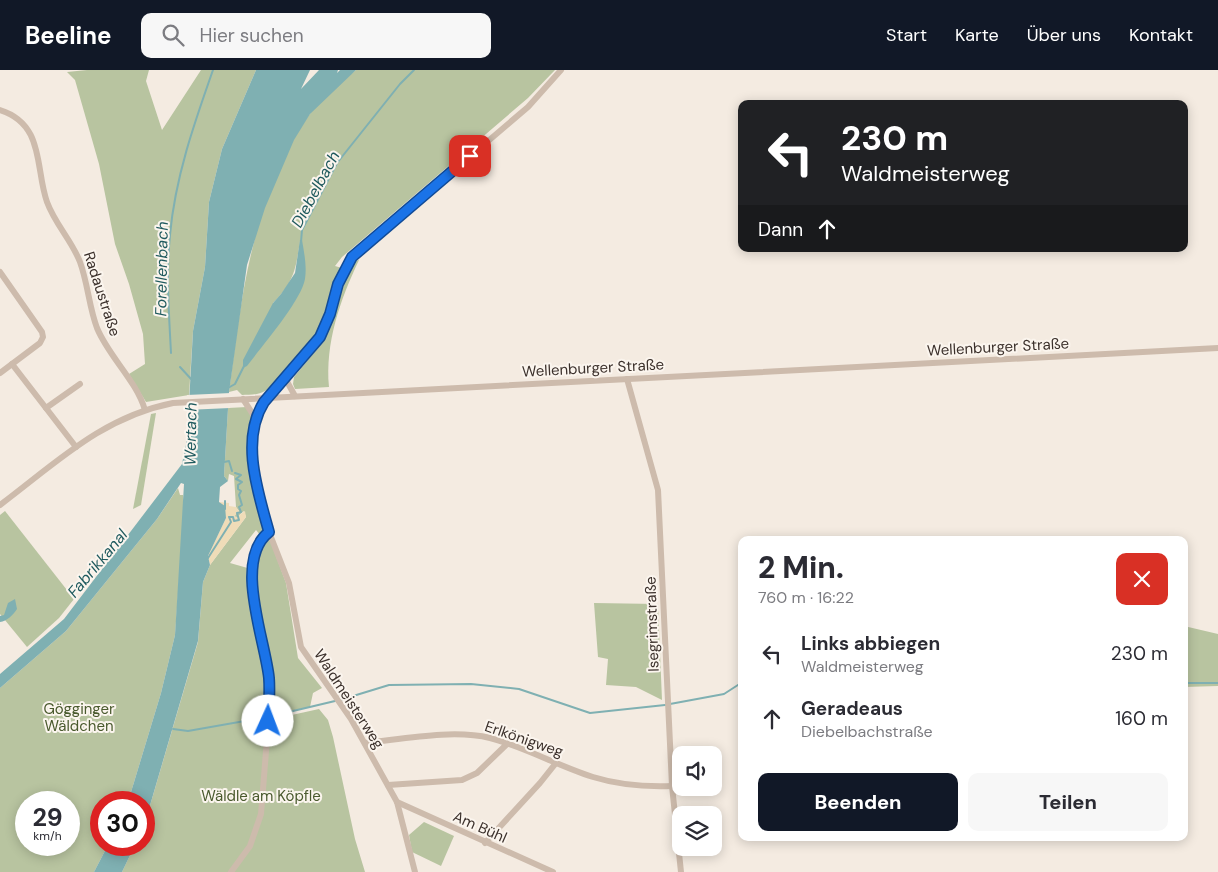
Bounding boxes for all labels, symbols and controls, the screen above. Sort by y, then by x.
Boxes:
search box [141,13,491,58]
text: Beeline [25,20,111,51]
icon: search [159,21,187,49]
text: Hier suchen [199,23,304,48]
text: Start [886,23,927,47]
text: Karte [955,23,999,47]
text: Über uns [1027,23,1101,47]
text: Kontakt [1129,23,1193,47]
text: 230 m [841,115,948,161]
icon: left [758,120,823,185]
pin [449,135,491,177]
icon: arrive [456,142,484,170]
water label: Diebelbach [286,147,344,231]
text: Waldmeisterweg [841,159,1010,188]
icon: ahead [813,215,841,243]
text: Dann [758,217,803,242]
water label: Forellenbach [150,221,173,317]
street label: Radaustraße [79,249,125,339]
street label: Wellenburger Straße [927,333,1069,361]
street label: Wellenburger Straße [522,354,664,382]
water label: Wertach [179,402,202,466]
water label: Fabrikkanal [63,524,132,602]
text: 2 Min. [758,548,844,587]
button: close [1116,553,1168,605]
street label: Isegrimstraße [640,576,664,672]
text: 760 m · 16:22 [758,587,854,608]
text: Links abbiegen [801,631,940,656]
icon: left [758,640,786,668]
text: 230 m [1111,641,1168,666]
street label: Waldmeisterweg [309,645,389,753]
text: Waldmeisterweg [801,656,924,677]
position arrow [241,694,293,746]
text: Geradeaus [801,696,903,721]
park label: Gögginger Wäldchen [43,699,115,736]
icon: ahead [758,705,786,733]
text: 160 m [1115,706,1168,731]
street label: Erlkönigweg [482,716,566,762]
text: Diebelbachstraße [801,721,933,742]
map controls [672,746,722,856]
button: sound [672,746,722,796]
button: Beenden [758,773,958,831]
button: Teilen [968,773,1168,831]
park label: Wäldle am Köpfle [201,786,321,806]
speed limit sign: 30 [90,791,155,856]
text: 29 [32,801,63,834]
street label: Am Bühl [450,806,510,848]
button: layers [672,806,722,856]
text: km/h [33,828,62,844]

